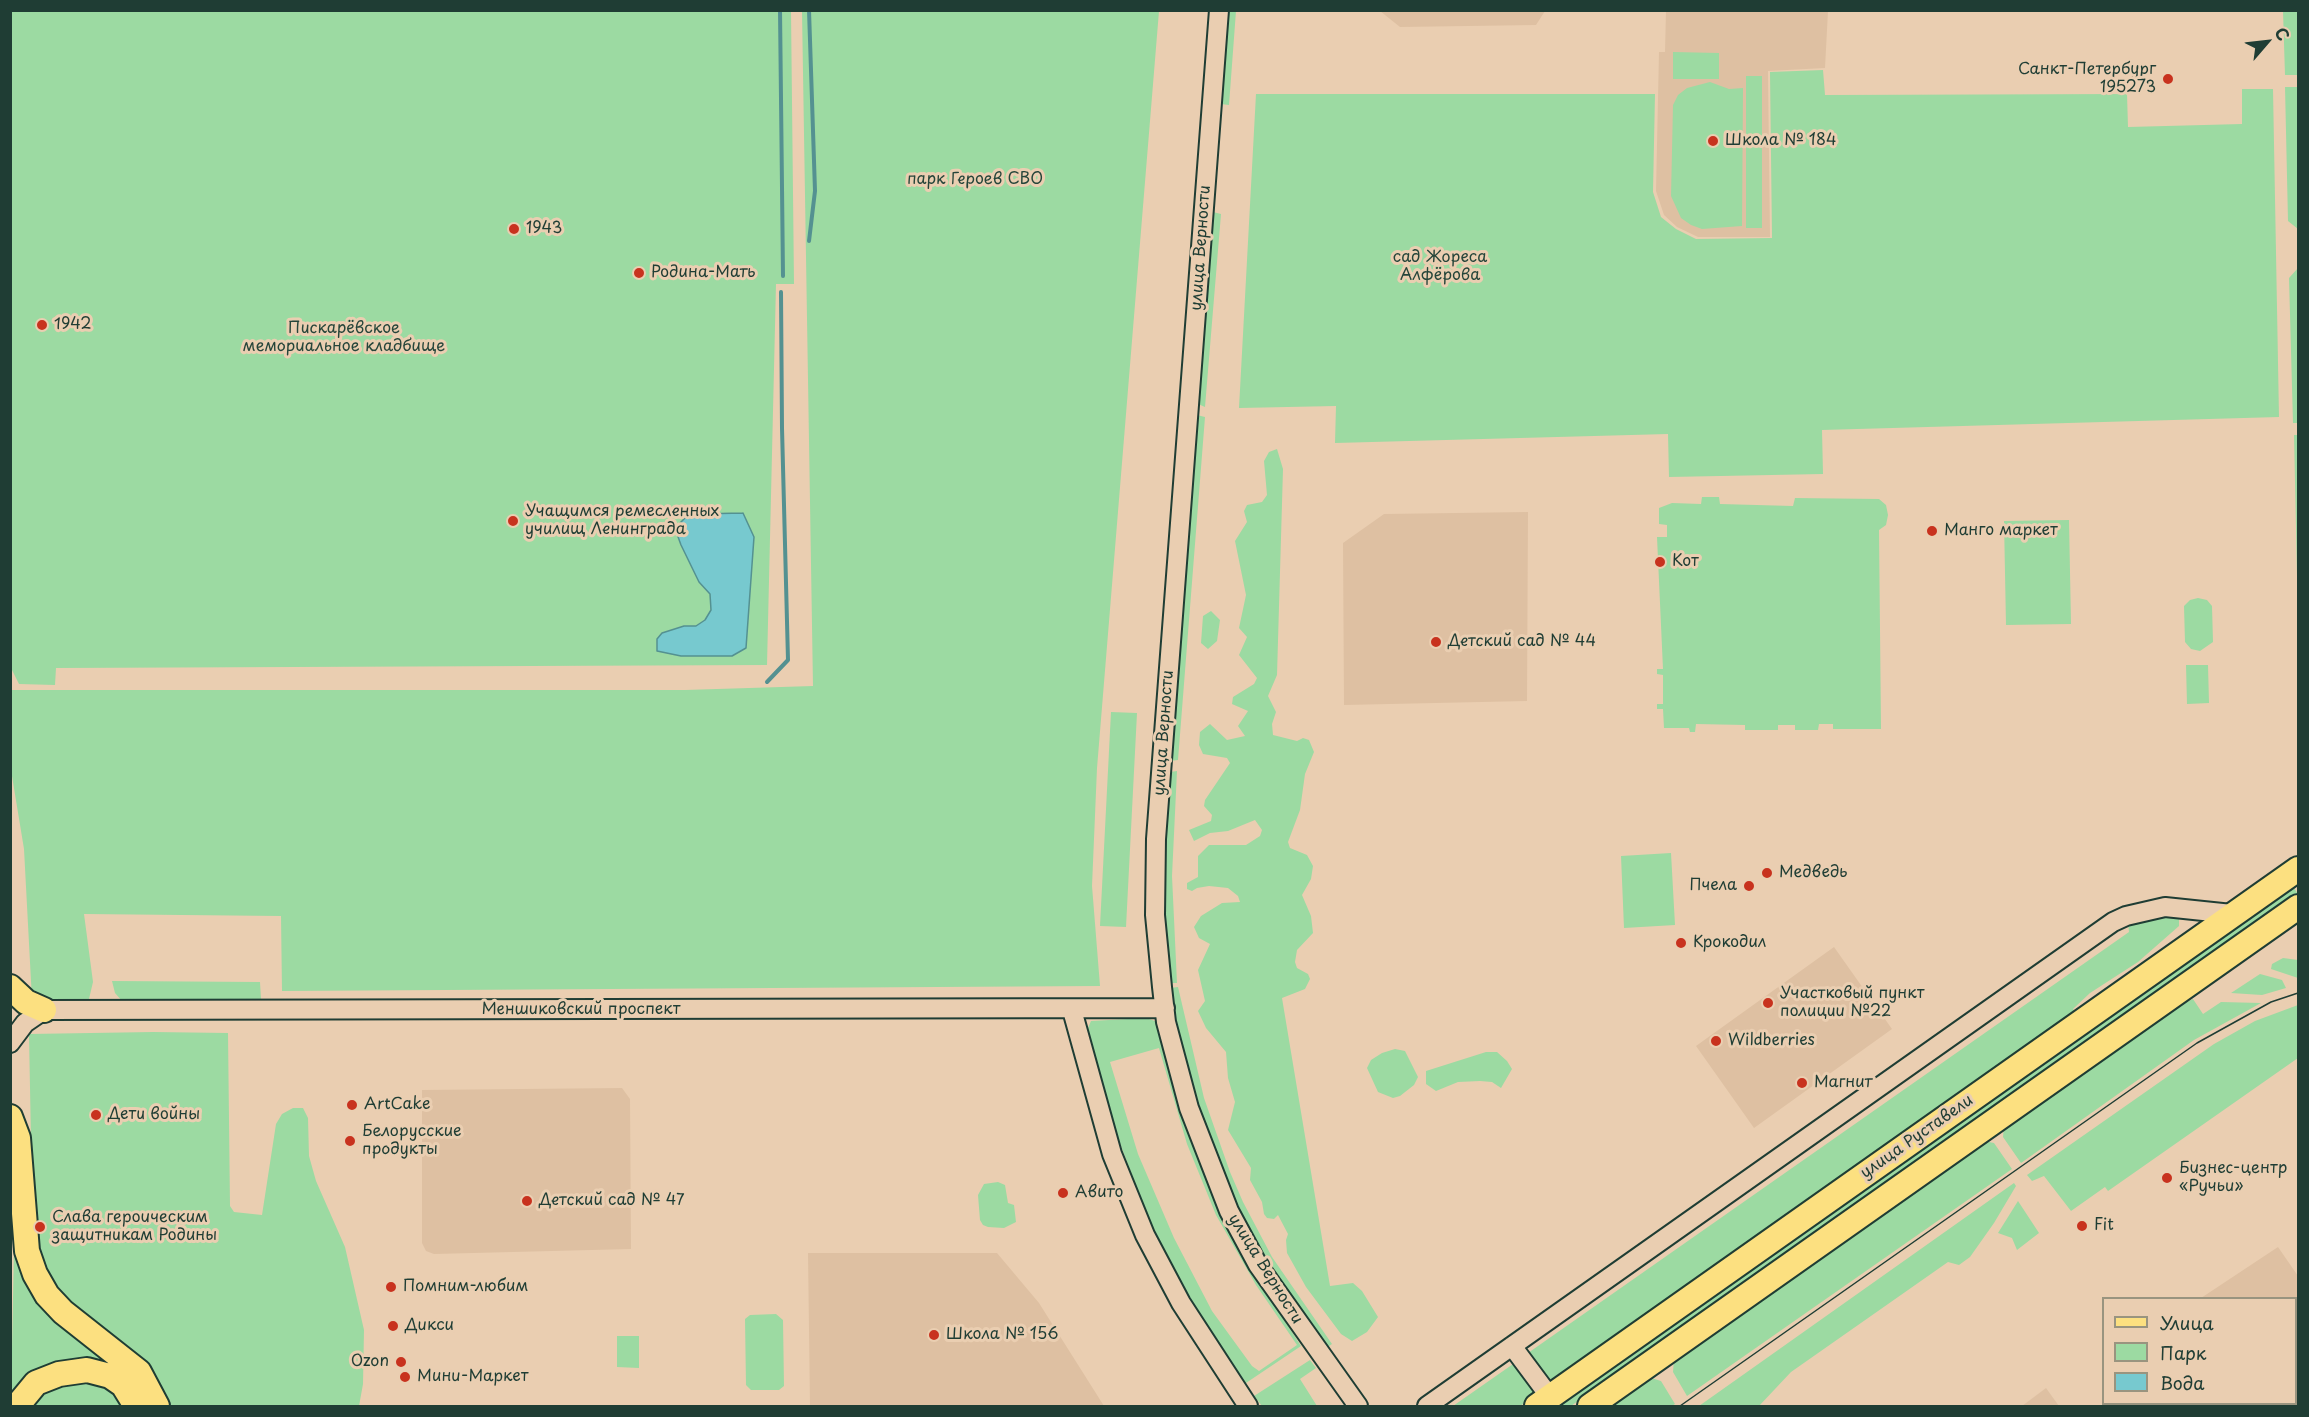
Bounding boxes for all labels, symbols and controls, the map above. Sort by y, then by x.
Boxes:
north arrow [2237,12,2297,72]
text: С [2269,23,2296,44]
place label: Санкт-Петербург 195273 [2018,60,2156,98]
marker: Санкт-Петербург 195273 [2161,72,2175,86]
place label: Школа № 184 [1725,131,1837,151]
marker: Школа № 184 [1706,134,1720,148]
park label: парк Героев СВО [907,170,1043,190]
street label: улица Верности [1187,185,1215,311]
place label: 1943 [526,219,562,239]
marker: 1943 [507,222,521,236]
park label: сад Жореса Алфёрова [1393,248,1487,286]
place label: Родина-Мать [651,263,756,283]
marker: Родина-Мать [632,266,646,280]
place label: 1942 [54,315,91,335]
marker: 1942 [35,318,49,332]
park label: Пискарёвское мемориальное кладбище [243,319,445,357]
place label: Учащимся ремесленных училищ Ленинграда [525,502,719,540]
marker: Учащимся ремесленных училищ Ленинграда [506,514,520,528]
place label: Манго маркет [1944,521,2058,541]
marker: Манго маркет [1925,524,1939,538]
place label: Кот [1672,552,1699,572]
marker: Кот [1653,555,1667,569]
place label: Детский сад № 44 [1448,632,1596,652]
marker: Детский сад № 44 [1429,635,1443,649]
street label: улица Верности [1150,670,1178,796]
place label: Медведь [1779,863,1847,883]
marker: Медведь [1760,866,1774,880]
place label: Пчела [1689,876,1737,896]
marker: Пчела [1742,879,1756,893]
place label: Крокодил [1693,933,1766,953]
marker: Крокодил [1674,936,1688,950]
place label: Участковый пункт полиции №22 [1780,984,1925,1022]
marker: Участковый пункт полиции №22 [1761,996,1775,1010]
street label: Меншиковский проспект [481,1000,681,1020]
place label: Wildberries [1728,1031,1815,1051]
marker: Wildberries [1709,1034,1723,1048]
place label: Магнит [1814,1073,1873,1093]
marker: Магнит [1795,1076,1809,1090]
street label: улица Руставели [1857,1091,1977,1183]
place label: ArtCake [364,1095,430,1115]
marker: ArtCake [345,1098,359,1112]
place label: Дети войны [108,1105,200,1125]
marker: Дети войны [89,1108,103,1122]
place label: Белорусские продукты [362,1122,462,1160]
marker: Белорусские продукты [343,1134,357,1148]
place label: Бизнес-центр «Ручьи» [2179,1159,2287,1197]
marker: Бизнес-центр «Ручьи» [2160,1171,2174,1185]
place label: Авито [1075,1183,1123,1203]
marker: Авито [1056,1186,1070,1200]
place label: Детский сад № 47 [539,1191,685,1211]
marker: Детский сад № 47 [520,1194,534,1208]
place label: Слава героическим защитникам Родины [52,1208,217,1246]
street label: улица Верности [1224,1211,1306,1327]
place label: Fit [2094,1216,2114,1236]
marker: Fit [2075,1219,2089,1233]
marker: Слава героическим защитникам Родины [33,1220,47,1234]
place label: Помним-любим [403,1277,529,1297]
marker: Помним-любим [384,1280,398,1294]
legend [2102,1297,2297,1405]
text: Улица [2160,1309,2214,1336]
place label: Дикси [405,1316,454,1336]
marker: Дикси [386,1319,400,1333]
place label: Школа № 156 [946,1325,1058,1345]
marker: Школа № 156 [927,1328,941,1342]
text: Парк [2160,1339,2206,1366]
place label: Ozon [351,1352,389,1372]
marker: Ozon [394,1355,408,1369]
place label: Мини-Маркет [417,1367,529,1387]
text: Вода [2160,1369,2205,1396]
marker: Мини-Маркет [398,1370,412,1384]

